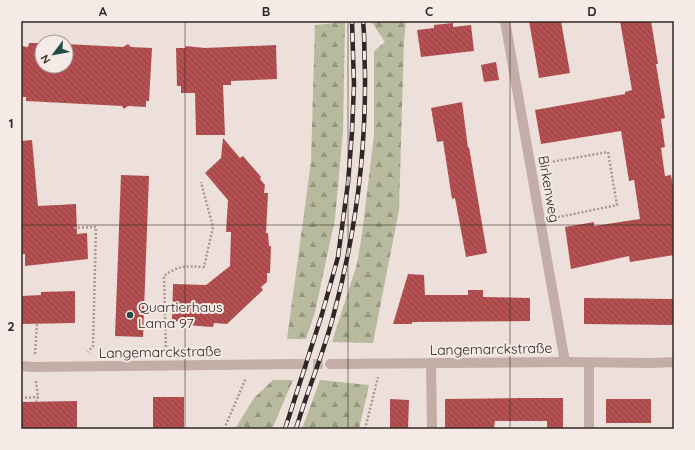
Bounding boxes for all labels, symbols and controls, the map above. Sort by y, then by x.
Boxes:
text: A [99,3,108,19]
text: B [262,3,270,19]
text: C [425,3,433,19]
text: D [587,3,597,19]
north arrow [34,34,74,74]
text: N [37,52,54,66]
text: 1 [8,115,14,131]
street label: Birkenweg [534,154,564,224]
place label: Quartierhaus Lama 97 [138,298,223,332]
marker: Quartierhaus Lama 97 [125,310,135,320]
text: 2 [7,318,15,334]
street label: Langemarckstraße [429,339,553,359]
street label: Langemarckstraße [98,342,222,362]

